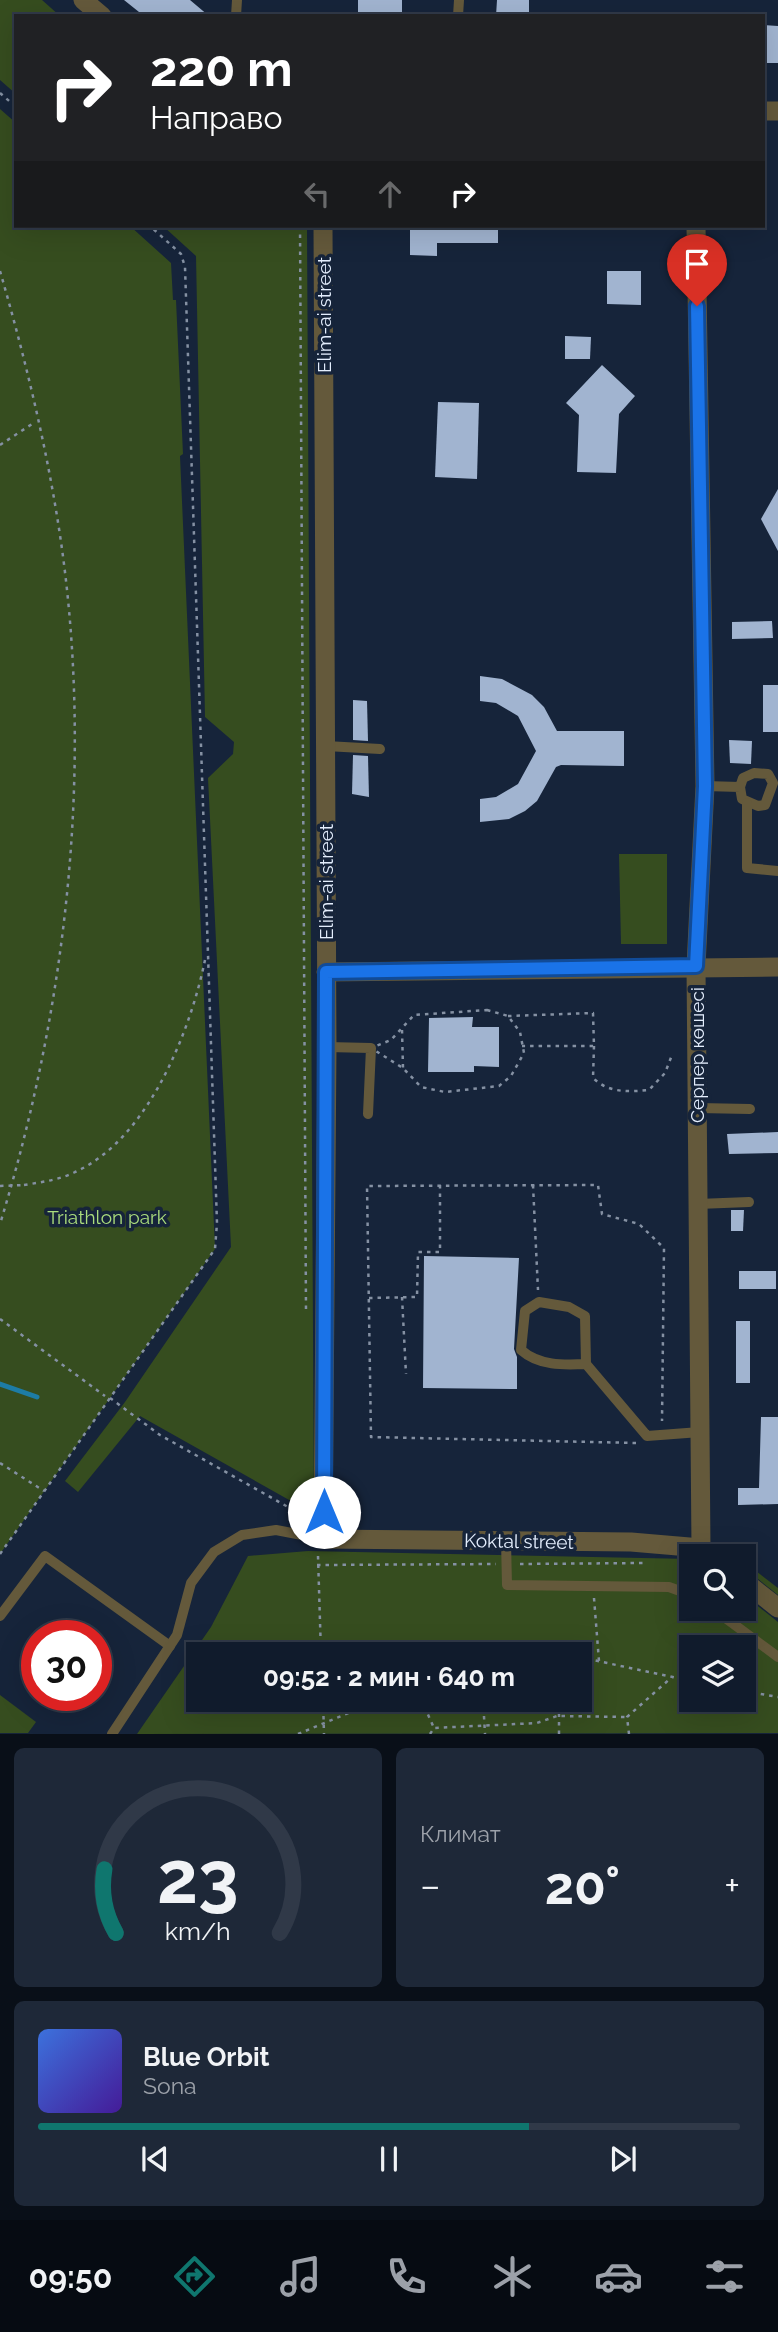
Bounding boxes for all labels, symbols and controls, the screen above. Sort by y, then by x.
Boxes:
text: 220 m [150,40,293,97]
icon: right [35,42,126,133]
text: Направо [150,99,282,136]
icon: left [298,175,336,213]
icon: ahead [371,175,409,213]
icon: right [444,175,482,213]
pin [667,234,727,306]
icon: arrive [678,245,716,283]
street label: Elim-ai street [313,256,335,373]
street label: Elim-ai street [315,823,337,940]
street label: Серпер көшесі [686,987,708,1123]
park label: Triathlon park [47,1206,167,1228]
position arrow [287,1475,361,1549]
street label: Koktal street [464,1529,575,1553]
map controls [679,1544,756,1712]
button: search [679,1544,756,1621]
speed limit sign: 30 [21,1620,112,1711]
button: layers [679,1635,756,1712]
text: 09:52 · 2 мин · 640 m [263,1662,515,1692]
text: Климат [420,1820,501,1847]
text: 23 [157,1836,239,1921]
text: 20° [545,1855,620,1916]
text: − [420,1863,440,1908]
text: + [724,1863,740,1908]
text: km/h [165,1916,231,1946]
text: Blue Orbit [143,2042,270,2072]
text: Sona [143,2072,197,2099]
icon: previous [136,2140,174,2178]
icon: pause [370,2140,408,2178]
icon: next [604,2140,642,2178]
icon: directions [170,2252,219,2301]
icon: music [276,2252,325,2301]
icon: phone [382,2252,431,2301]
icon: climate [488,2252,537,2301]
icon: car [594,2252,643,2301]
icon: filters [700,2252,749,2301]
text: 09:50 [29,2258,112,2295]

